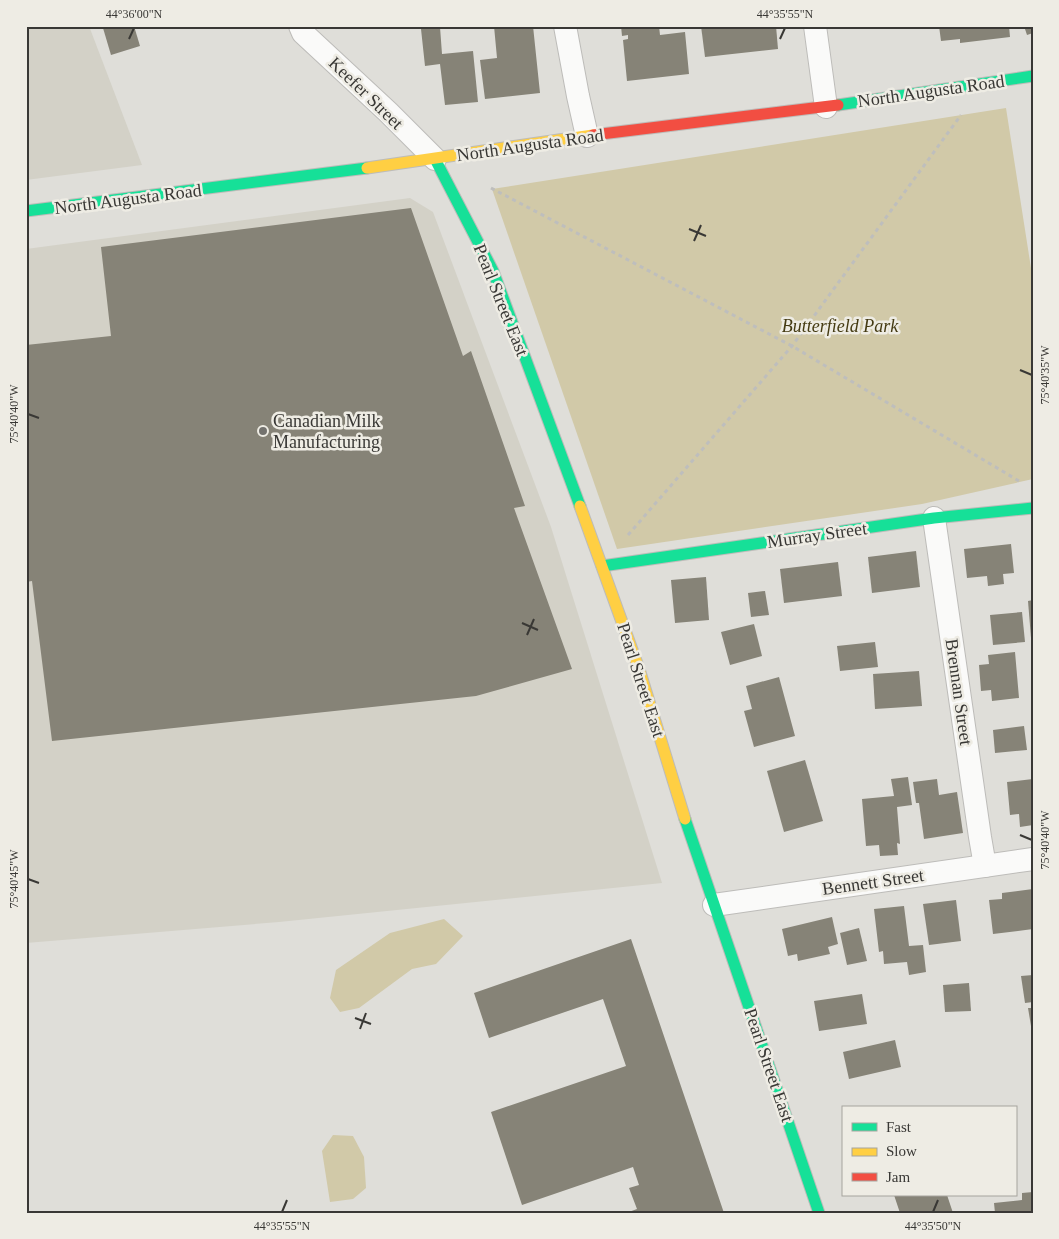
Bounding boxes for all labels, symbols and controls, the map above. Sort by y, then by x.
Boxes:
text: 44°36'00"N [106,7,163,21]
text: 44°35'55"N [757,7,814,21]
street label: Keefer Street [325,53,407,133]
street label: North Augusta Road [856,71,1006,111]
street label: North Augusta Road [455,125,605,165]
street label: North Augusta Road [53,180,203,218]
street label: Pearl Street East [469,241,533,359]
park label: Butterfield Park [782,316,899,336]
text: 75°40'35"W [1038,345,1052,405]
text: 75°40'40"W [7,384,21,444]
place label: Canadian Milk Manufacturing [273,411,380,452]
marker: Canadian Milk Manufacturing [257,425,269,437]
street label: Murray Street [766,518,868,552]
street label: Pearl Street East [613,620,669,740]
street label: Brennan Street [942,637,976,747]
text: 75°40'40"W [1038,810,1052,870]
text: 75°40'45"W [7,849,21,909]
street label: Bennett Street [821,865,925,899]
street label: Pearl Street East [740,1006,798,1124]
legend [842,1106,1016,1196]
text: Fast [886,1119,912,1135]
text: Slow [886,1143,917,1159]
text: Jam [886,1169,910,1185]
text: 44°35'55"N [254,1219,311,1233]
text: 44°35'50"N [905,1219,962,1233]

